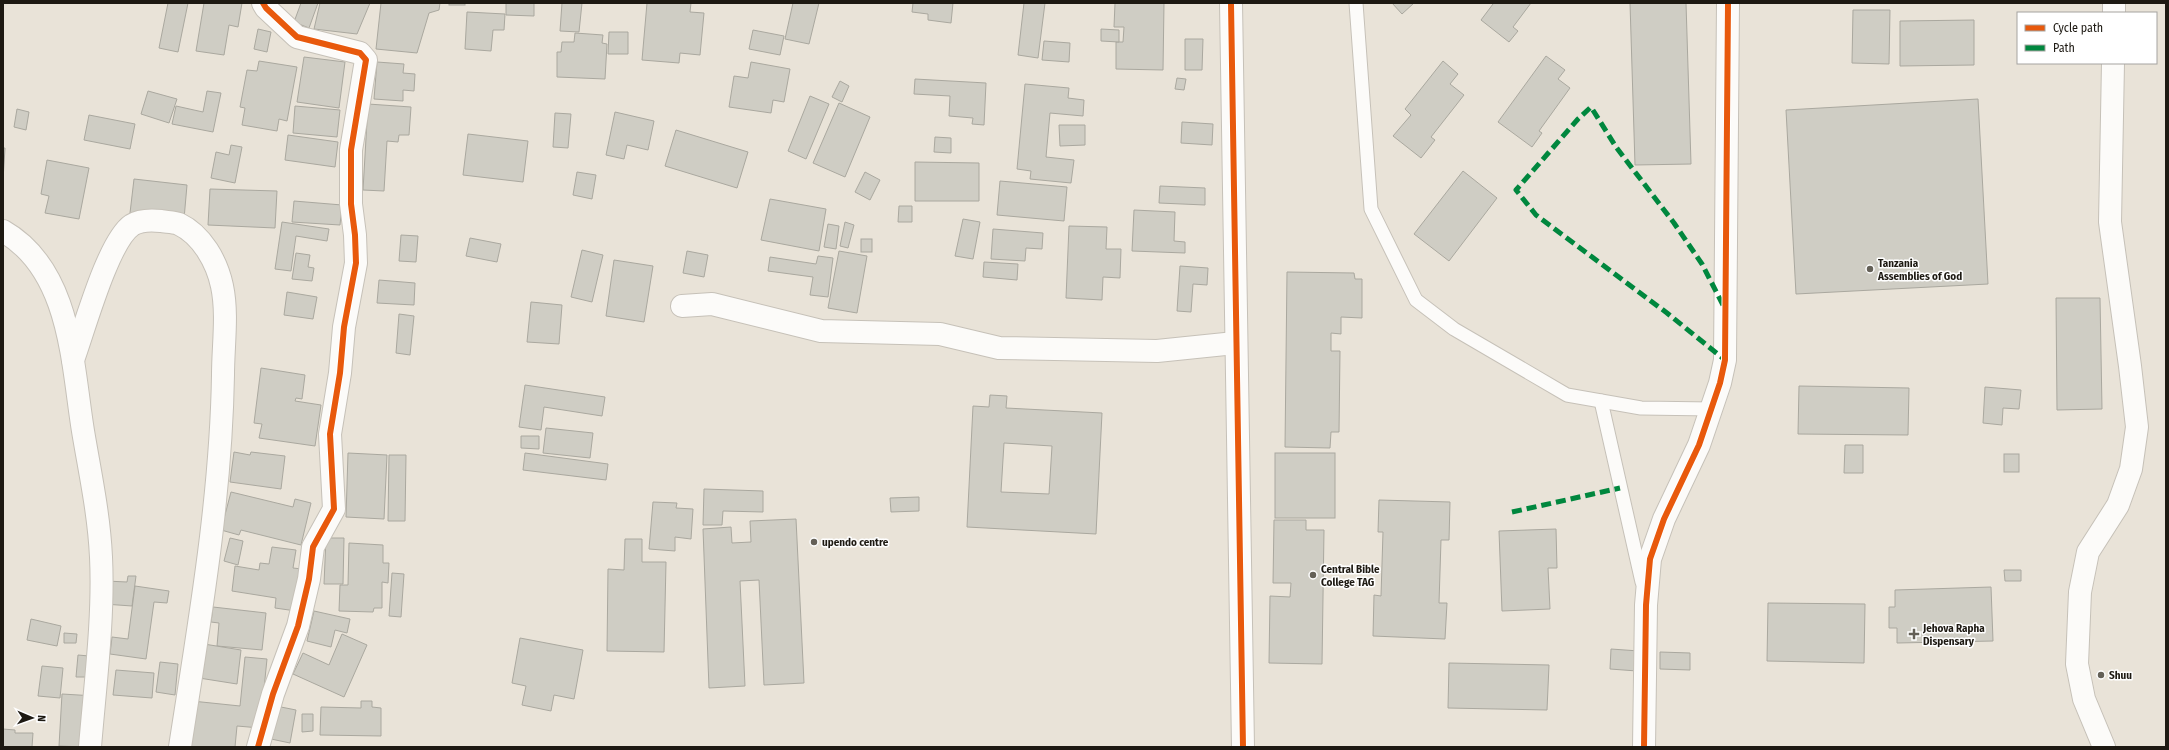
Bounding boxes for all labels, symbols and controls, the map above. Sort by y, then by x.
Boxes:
legend [2017,12,2157,64]
text: Cycle path [2053,21,2103,35]
text: Path [2053,41,2075,55]
place label: Tanzania Assemblies of God [1877,257,1962,283]
marker: Tanzania Assemblies of God [1865,264,1875,274]
place label: upendo centre [822,536,889,549]
marker: upendo centre [809,537,819,547]
place label: Central Bible College TAG [1321,563,1380,589]
marker: Central Bible College TAG [1308,570,1318,580]
place label: Jehova Rapha Dispensary [1922,622,1985,648]
marker: Jehova Rapha Dispensary [1908,628,1920,640]
place label: Shuu [2109,669,2132,682]
marker: Shuu [2096,670,2106,680]
north arrow [12,698,52,738]
text: N [35,715,48,722]

